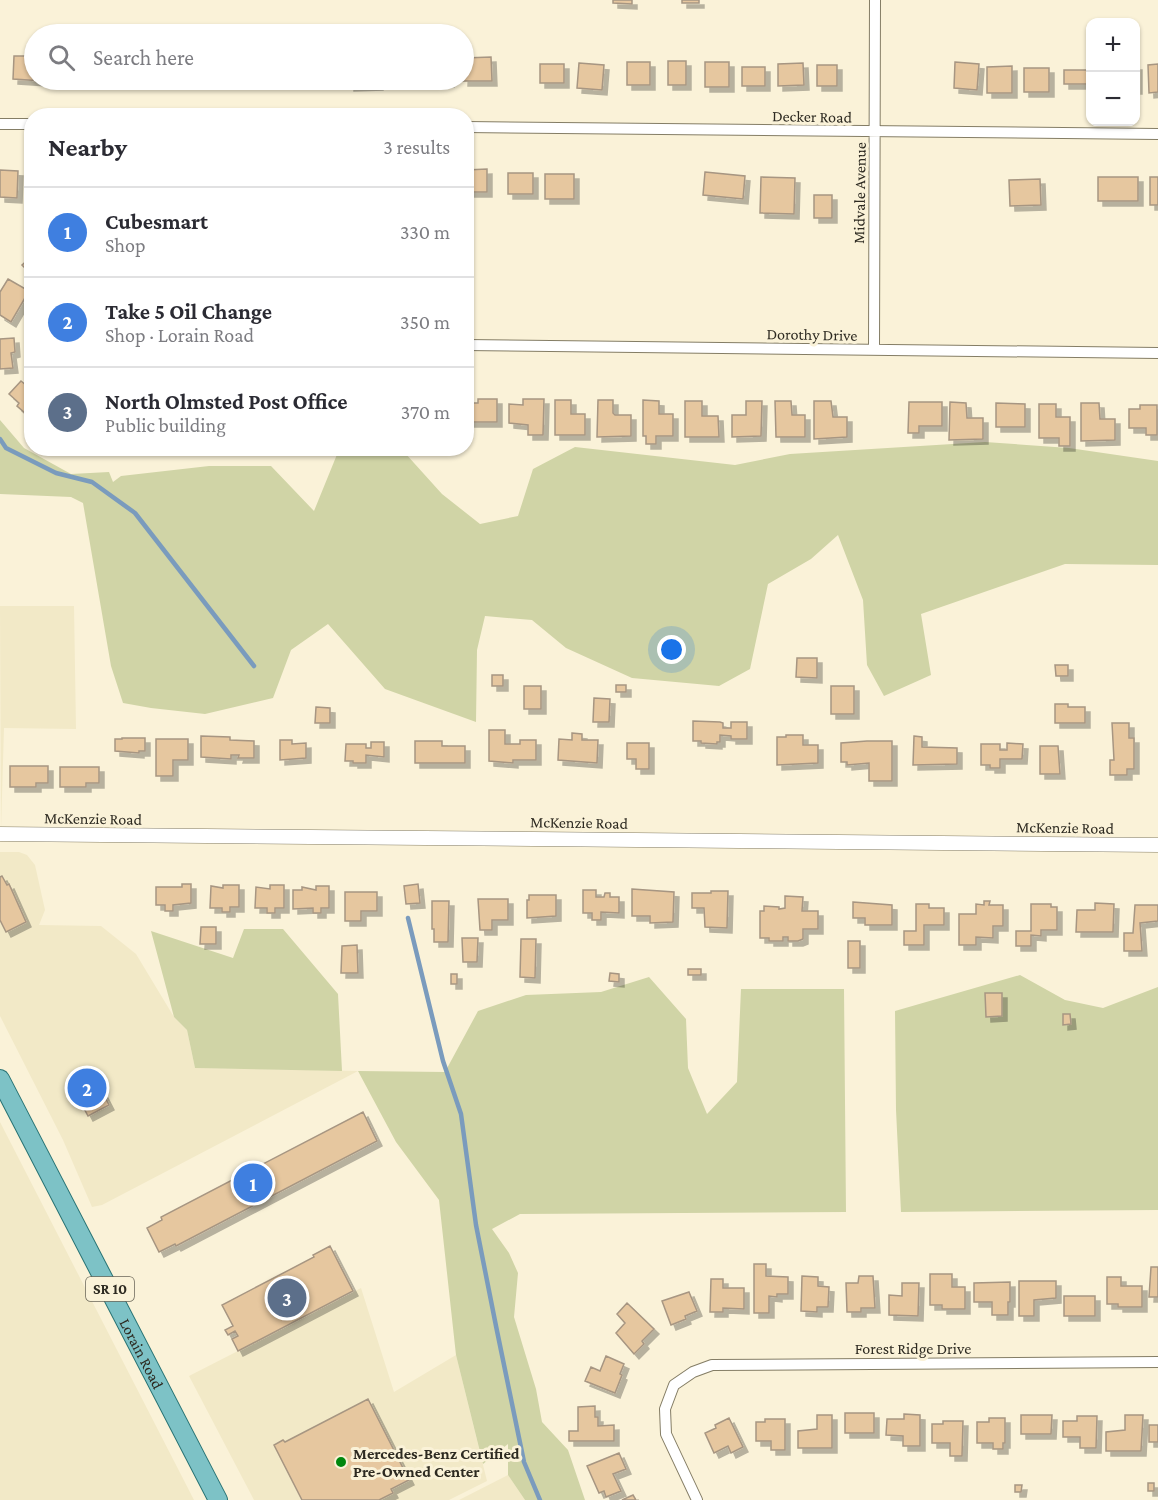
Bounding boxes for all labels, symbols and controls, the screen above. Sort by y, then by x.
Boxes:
map controls [1086,18,1140,126]
button: + [1086,18,1140,72]
search box [24,24,474,90]
icon: search [45,41,78,74]
text: Search here [93,45,194,70]
button: − [1086,72,1140,126]
street label: Decker Road [772,107,853,126]
text: Nearby [48,133,127,162]
text: 3 results [383,136,450,158]
street label: Midvale Avenue [850,142,869,244]
text: Cubesmart [105,209,208,234]
text: 1 [64,221,71,243]
text: 330 m [400,221,450,243]
text: Shop [105,234,146,256]
text: Take 5 Oil Change [105,299,272,324]
text: 2 [62,311,73,333]
text: 350 m [400,311,450,333]
text: Shop · Lorain Road [105,324,254,346]
street label: Dorothy Drive [766,325,858,345]
text: North Olmsted Post Office [105,389,348,414]
text: 3 [63,401,72,423]
text: 370 m [401,401,450,423]
text: Public building [105,414,226,436]
your location [657,635,686,664]
street label: McKenzie Road [44,809,143,828]
street label: McKenzie Road [530,813,629,832]
street label: McKenzie Road [1016,818,1115,837]
pin: 2 [68,1066,106,1110]
pin: 1 [234,1160,272,1206]
pin: 3 [268,1276,306,1320]
road number: SR 10 [86,1277,134,1301]
street label: Lorain Road [116,1316,167,1392]
street label: Forest Ridge Drive [855,1340,971,1358]
place label: Mercedes-Benz Certified Pre-Owned Center [353,1445,520,1480]
marker: Mercedes-Benz Certified Pre-Owned Center [334,1455,348,1469]

